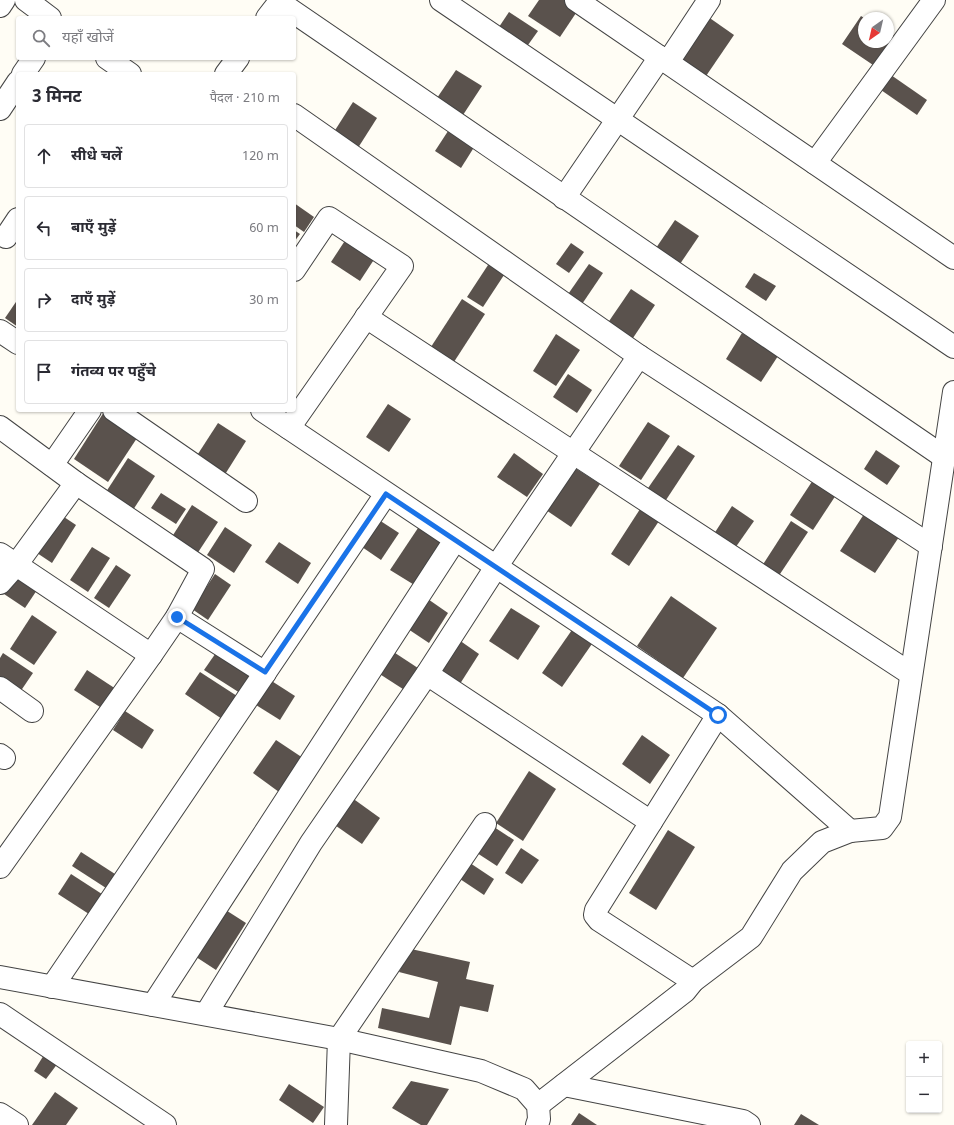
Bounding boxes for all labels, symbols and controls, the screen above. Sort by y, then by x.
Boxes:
north arrow [858,12,894,48]
search box [16,16,296,60]
icon: search [30,27,52,49]
text: यहाँ खोजें [62,29,114,48]
text: 3 मिनट [32,87,82,109]
text: पैदल · 210 m [210,90,280,107]
icon: ahead [33,145,55,167]
text: सीधे चलें [71,147,122,166]
text: 120 m [242,148,279,165]
icon: left [33,217,55,239]
text: बाएँ मुड़ें [71,219,116,238]
text: 60 m [249,220,279,237]
icon: right [33,289,55,311]
text: दाएँ मुड़ें [71,291,115,310]
text: 30 m [249,292,279,309]
icon: arrive [33,361,55,383]
text: गंतव्य पर पहुँचे [71,363,156,382]
route end [168,608,186,626]
route start [709,706,727,724]
map controls [906,1041,942,1113]
button: + [906,1041,942,1077]
button: − [906,1077,942,1113]

